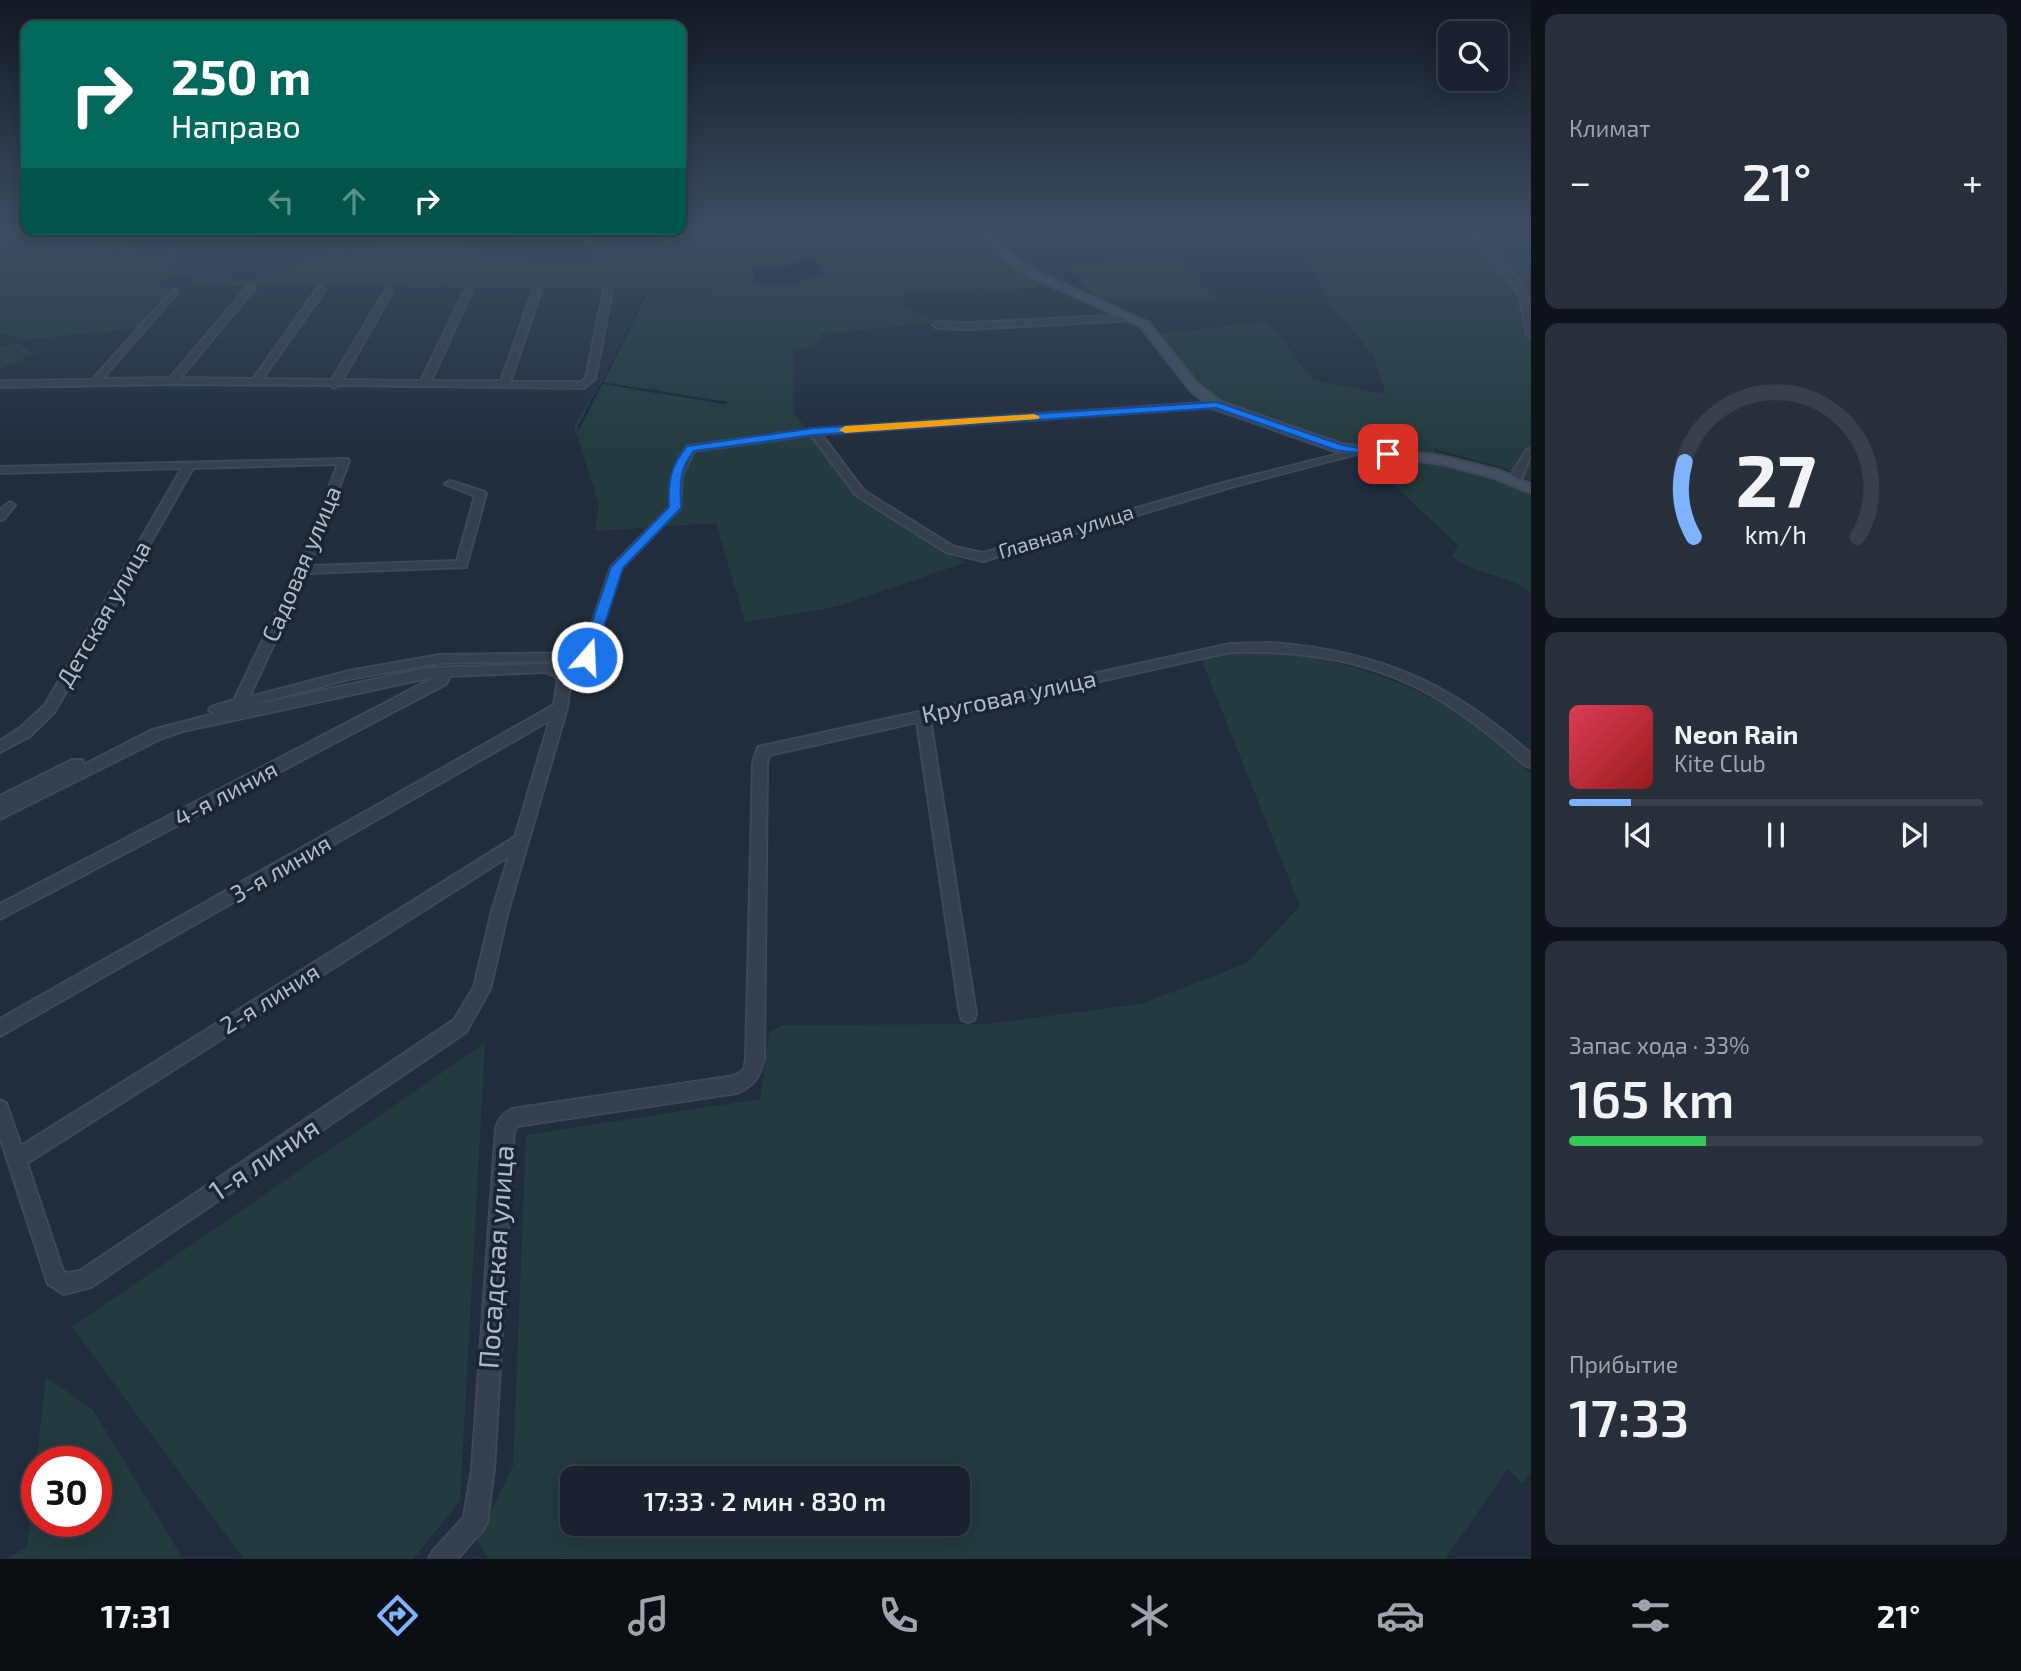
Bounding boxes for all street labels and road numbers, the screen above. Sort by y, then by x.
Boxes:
street label: Садовая улица [255,481,347,646]
street label: Главная улица [995,498,1137,564]
street label: Детская улица [49,535,157,692]
street label: Круговая улица [919,663,1099,729]
street label: 4-я линия [169,753,282,832]
street label: 3-я линия [225,827,336,908]
street label: 2-я линия [214,956,324,1040]
street label: 1-я линия [202,1109,325,1207]
street label: Посадская улица [470,1144,520,1370]

